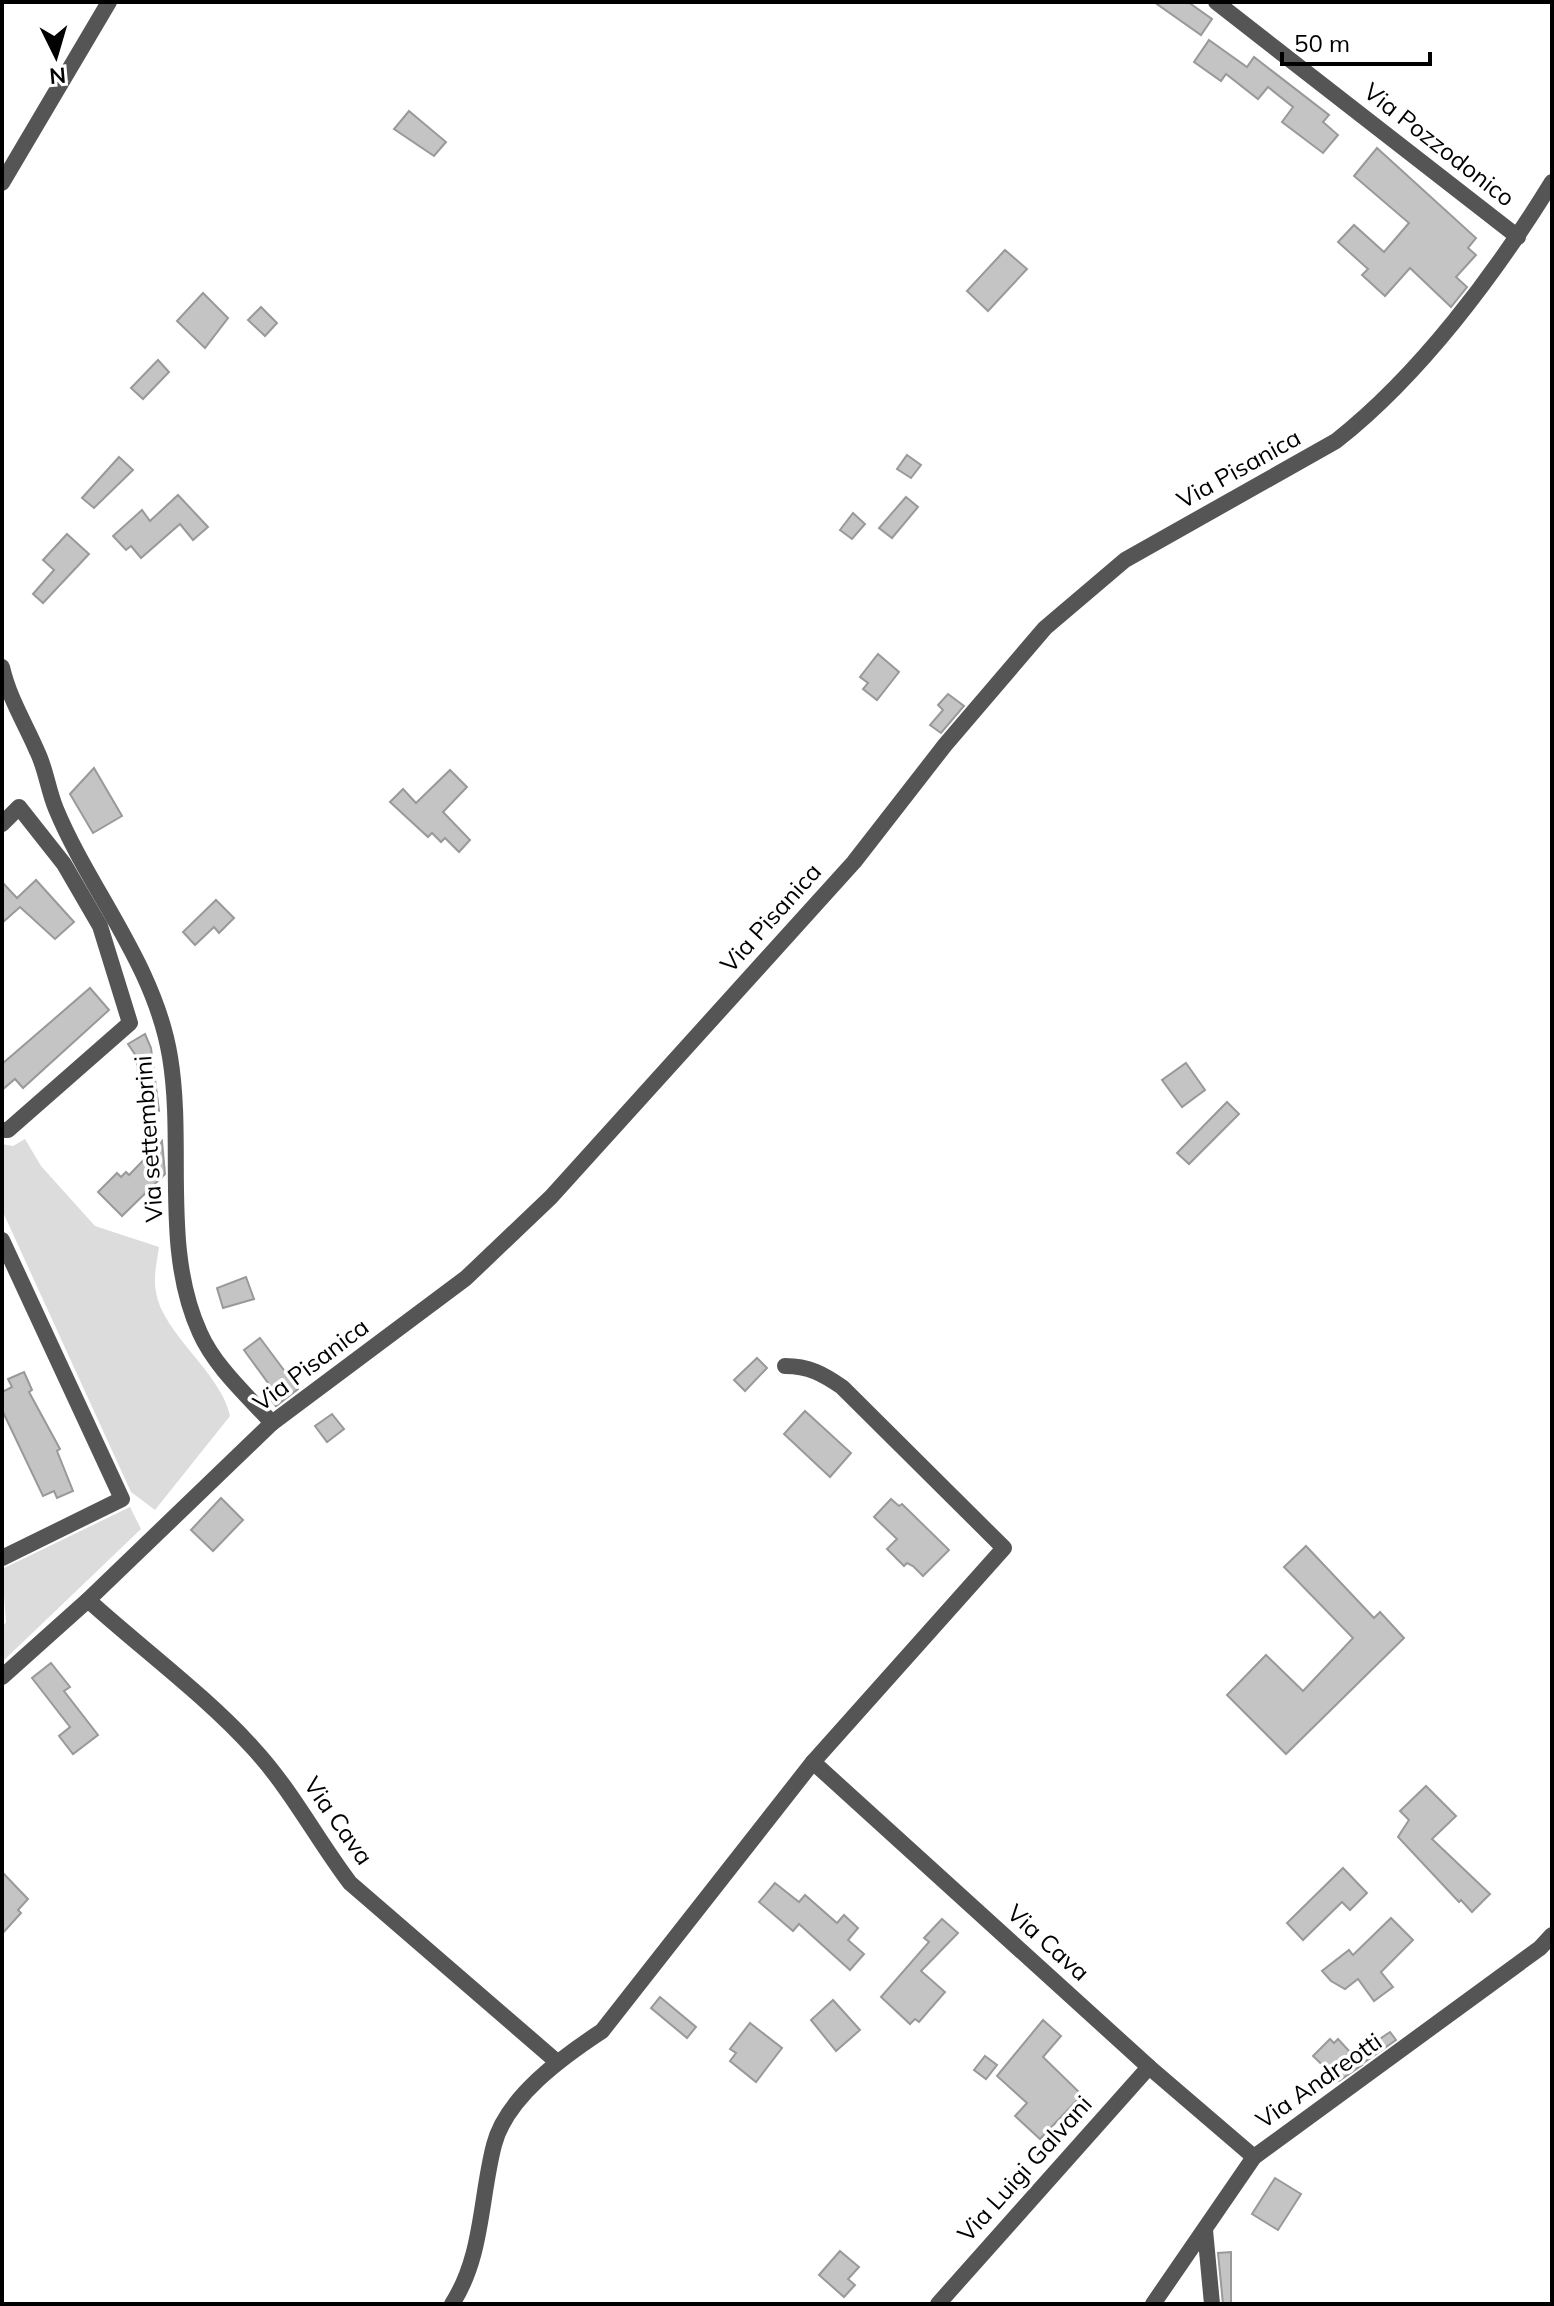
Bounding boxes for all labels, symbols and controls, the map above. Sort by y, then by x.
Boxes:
north arrow [16,16,96,96]
scale bar [1282,16,1430,66]
text: 50 m [1294,28,1350,58]
text: N [48,61,67,91]
street label: Via Pozzodonico [1358,76,1521,212]
street label: Via Pisanica [1171,422,1306,514]
street label: Via Pisanica [713,856,827,978]
street label: Via settembrini [127,1055,169,1223]
street label: Via Pisanica [247,1311,374,1417]
street label: Via Cava [298,1771,380,1870]
street label: Via Cava [1001,1898,1096,1987]
street label: Via Andreotti [1250,2026,1387,2135]
street label: Via Luigi Galvani [951,2089,1098,2248]

